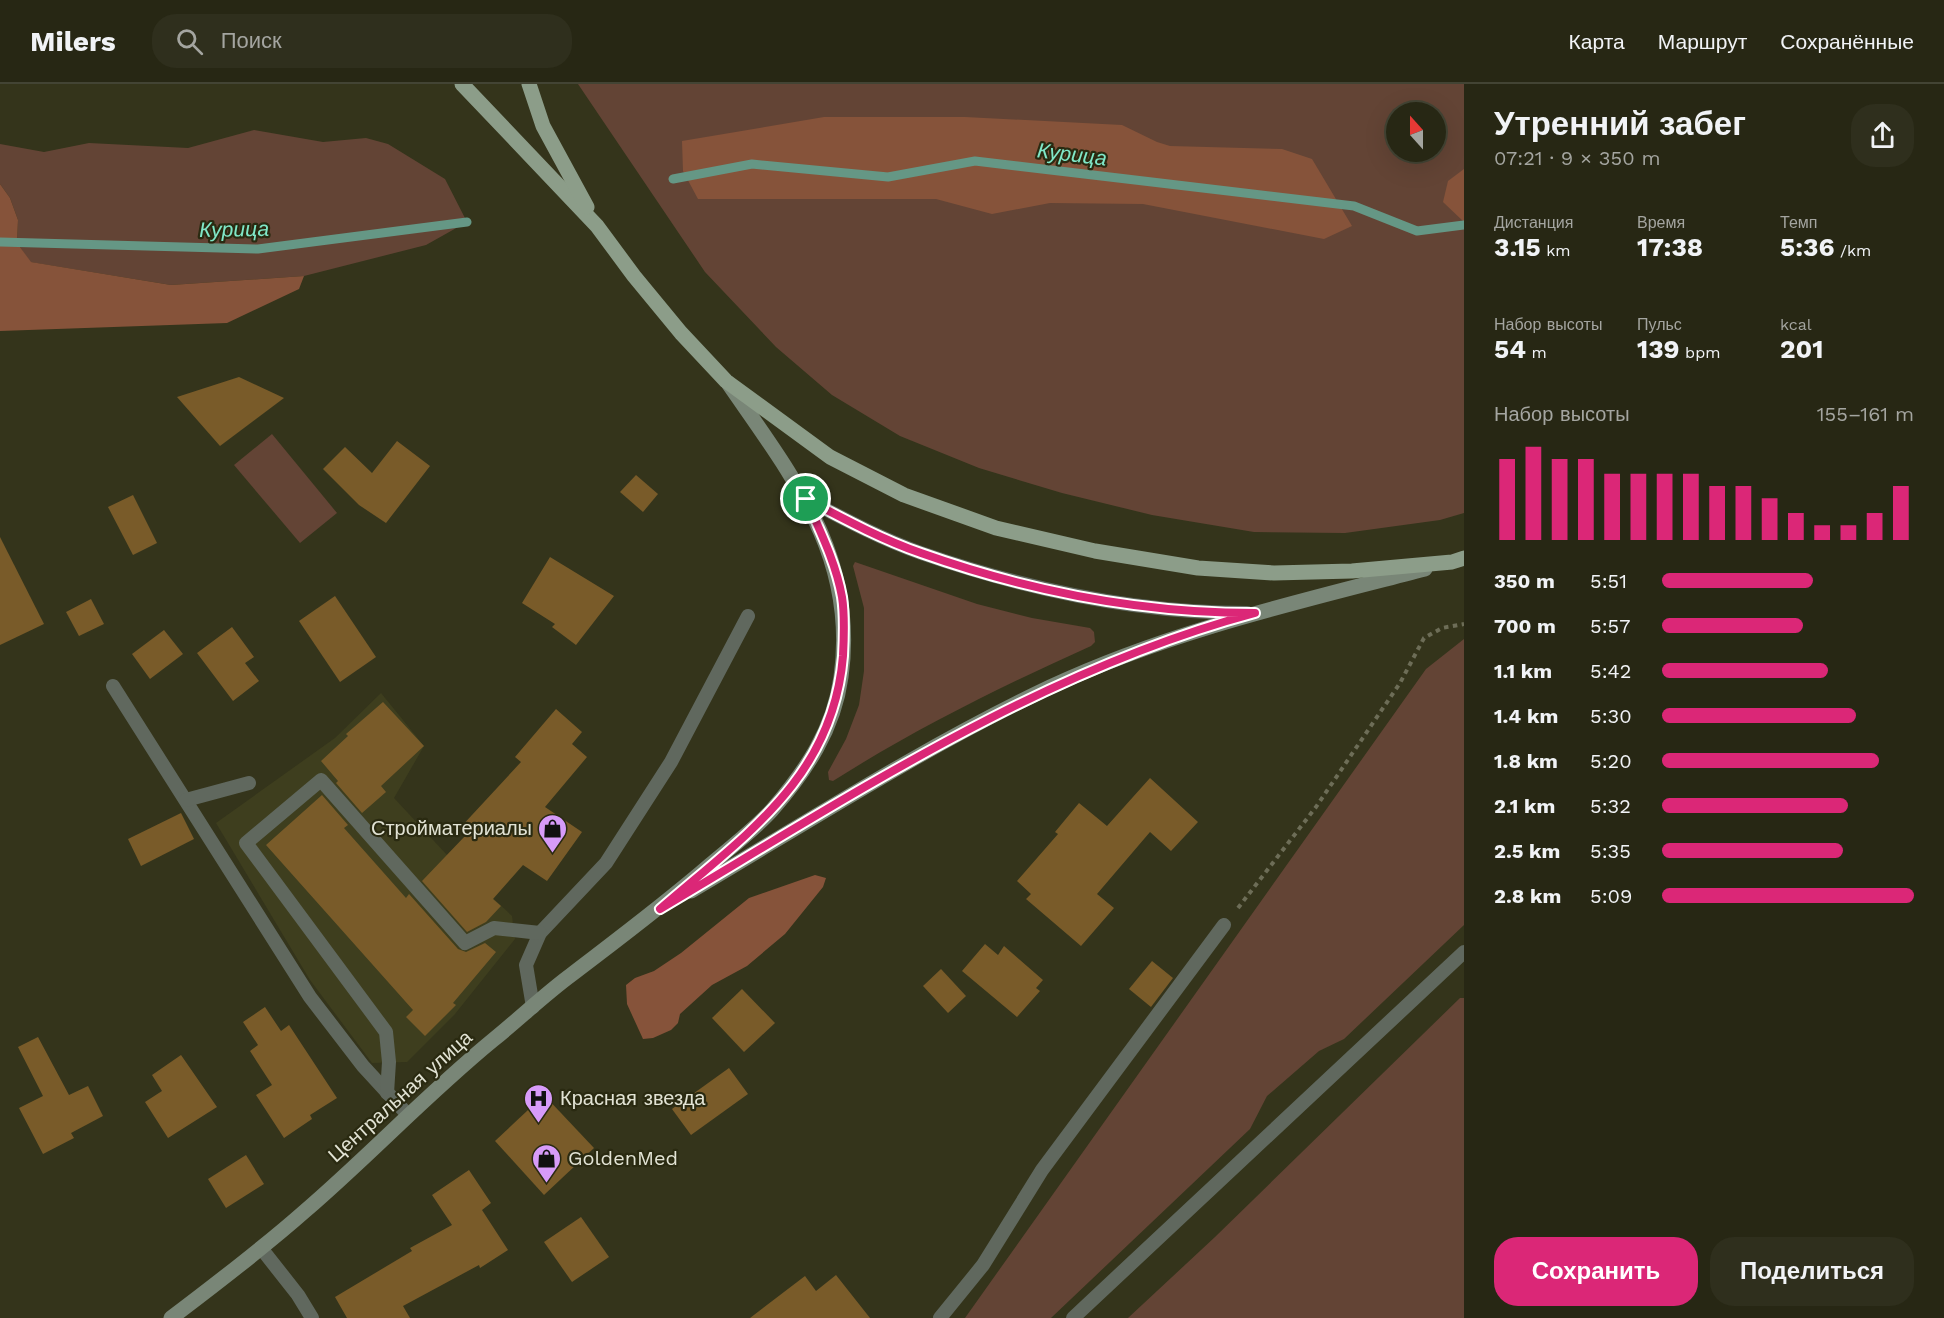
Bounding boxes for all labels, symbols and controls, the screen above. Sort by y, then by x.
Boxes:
search box [152,14,572,68]
text: Milers [30,25,116,58]
icon: search [173,25,206,58]
text: Поиск [221,28,282,53]
text: Карта [1569,29,1625,54]
text: Маршрут [1658,29,1747,54]
text: Сохранённые [1780,29,1914,54]
north arrow [1386,102,1446,162]
map controls [1386,102,1446,162]
text: Утренний забег [1494,104,1746,143]
button: share [1851,104,1914,167]
water label: Курица [1036,137,1108,171]
text: 07:21 · 9 × 350 m [1494,146,1660,170]
text: Дистанция [1494,213,1573,232]
text: Время [1637,213,1685,232]
text: Темп [1780,213,1817,232]
water label: Курица [199,216,269,242]
text: 3.15 [1494,232,1541,262]
text: 17:38 [1637,232,1703,262]
text: 5:36 [1780,232,1834,262]
text: km [1541,241,1570,260]
text: /km [1834,241,1871,260]
text: Набор высоты [1494,315,1602,334]
text: Пульс [1637,315,1682,334]
text: kcal [1780,315,1812,334]
text: 54 [1494,334,1526,364]
text: 139 [1637,334,1680,364]
text: 201 [1780,334,1823,364]
text: m [1526,343,1547,362]
text: bpm [1680,343,1720,362]
text: Набор высоты [1494,402,1630,426]
text: 155–161 m [1817,402,1914,426]
pin [780,473,831,524]
icon: arrive [789,482,822,515]
text: 350 m [1494,569,1555,593]
text: 5:51 [1590,569,1627,593]
text: 700 m [1494,614,1556,638]
text: 5:57 [1590,614,1630,638]
text: 1.1 km [1494,659,1552,683]
text: 5:42 [1590,659,1631,683]
text: 1.4 km [1494,704,1558,728]
text: 5:30 [1590,704,1632,728]
text: 1.8 km [1494,749,1558,773]
text: 5:20 [1590,749,1632,773]
text: 2.1 km [1494,794,1555,818]
text: 5:32 [1590,794,1631,818]
shop icon: Стройматериалы [537,812,569,854]
place label: Стройматериалы [371,816,532,840]
text: 2.5 km [1494,839,1560,863]
text: 5:35 [1590,839,1631,863]
text: 2.8 km [1494,884,1561,908]
text: 5:09 [1590,884,1632,908]
street label: Центральная улица [323,1025,478,1167]
hospital icon: Красная звезда [523,1082,555,1124]
place label: Красная звезда [560,1086,706,1110]
shop icon: GoldenMed [531,1142,563,1184]
place label: GoldenMed [568,1146,678,1170]
button: Сохранить [1494,1237,1698,1306]
button: Поделиться [1710,1237,1914,1306]

